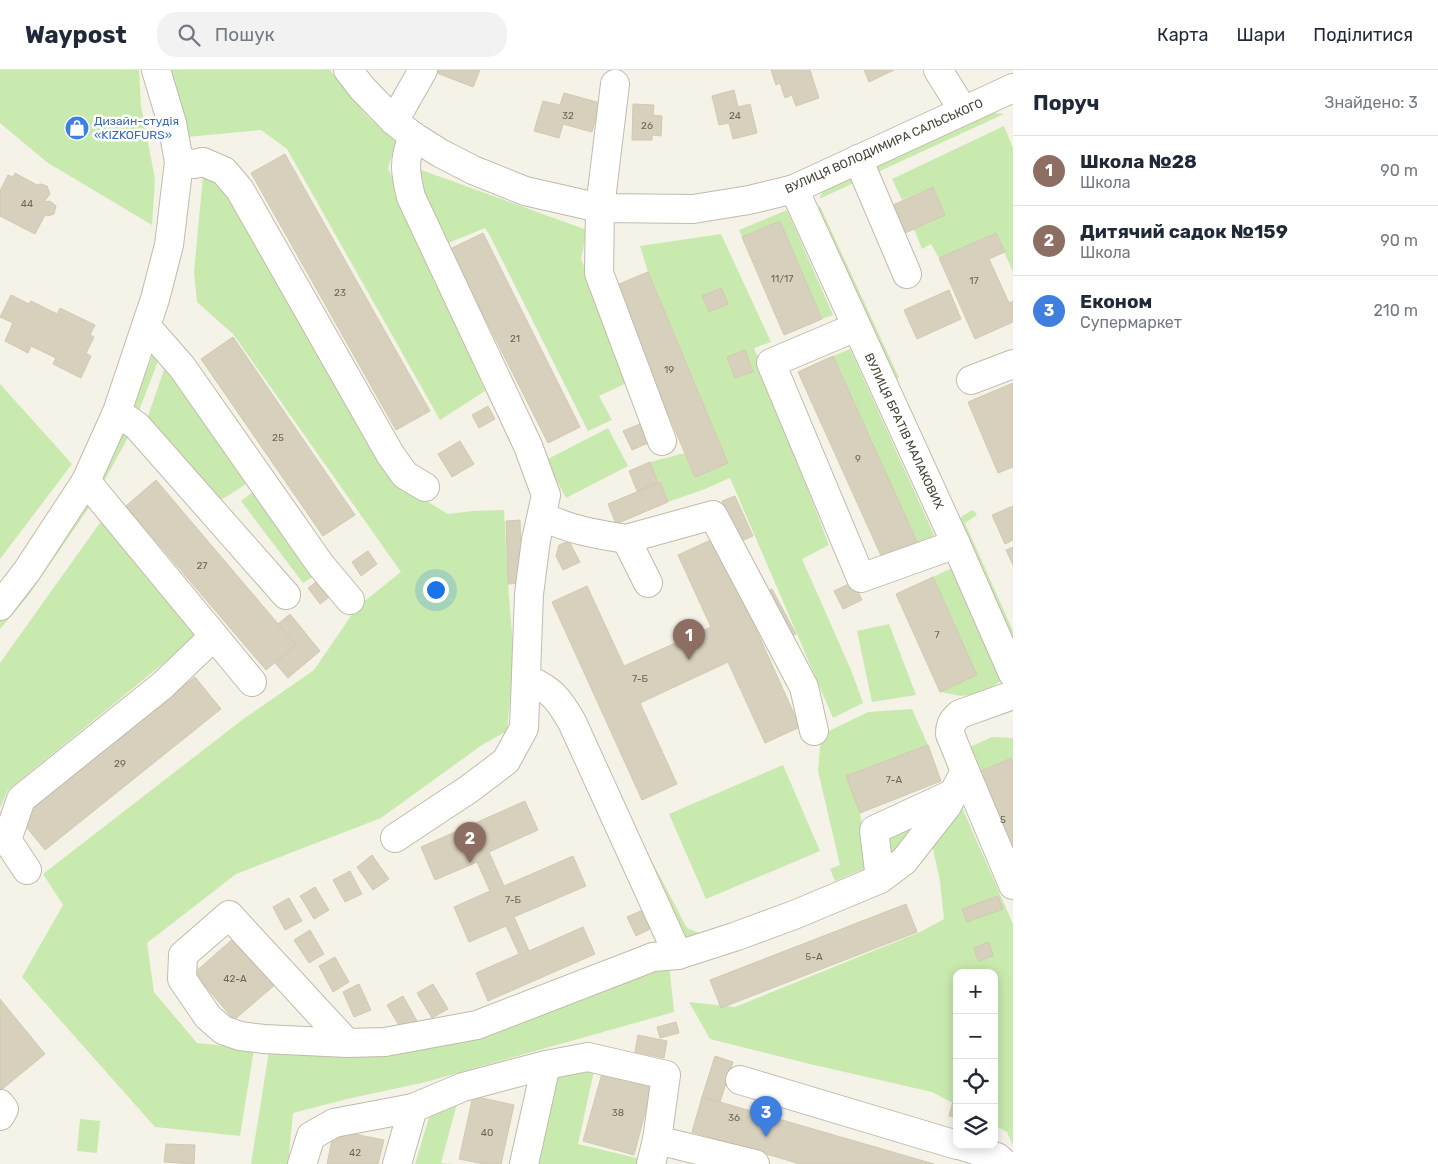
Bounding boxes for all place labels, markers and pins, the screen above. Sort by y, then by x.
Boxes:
place label: Дизайн-студія «KIZKOFURS» [94,114,179,142]
shop icon: Дизайн-студія «KIZKOFURS» [64,115,90,141]
pin: 1 [673,619,705,660]
pin: 2 [454,822,486,863]
pin: 3 [750,1096,782,1137]

